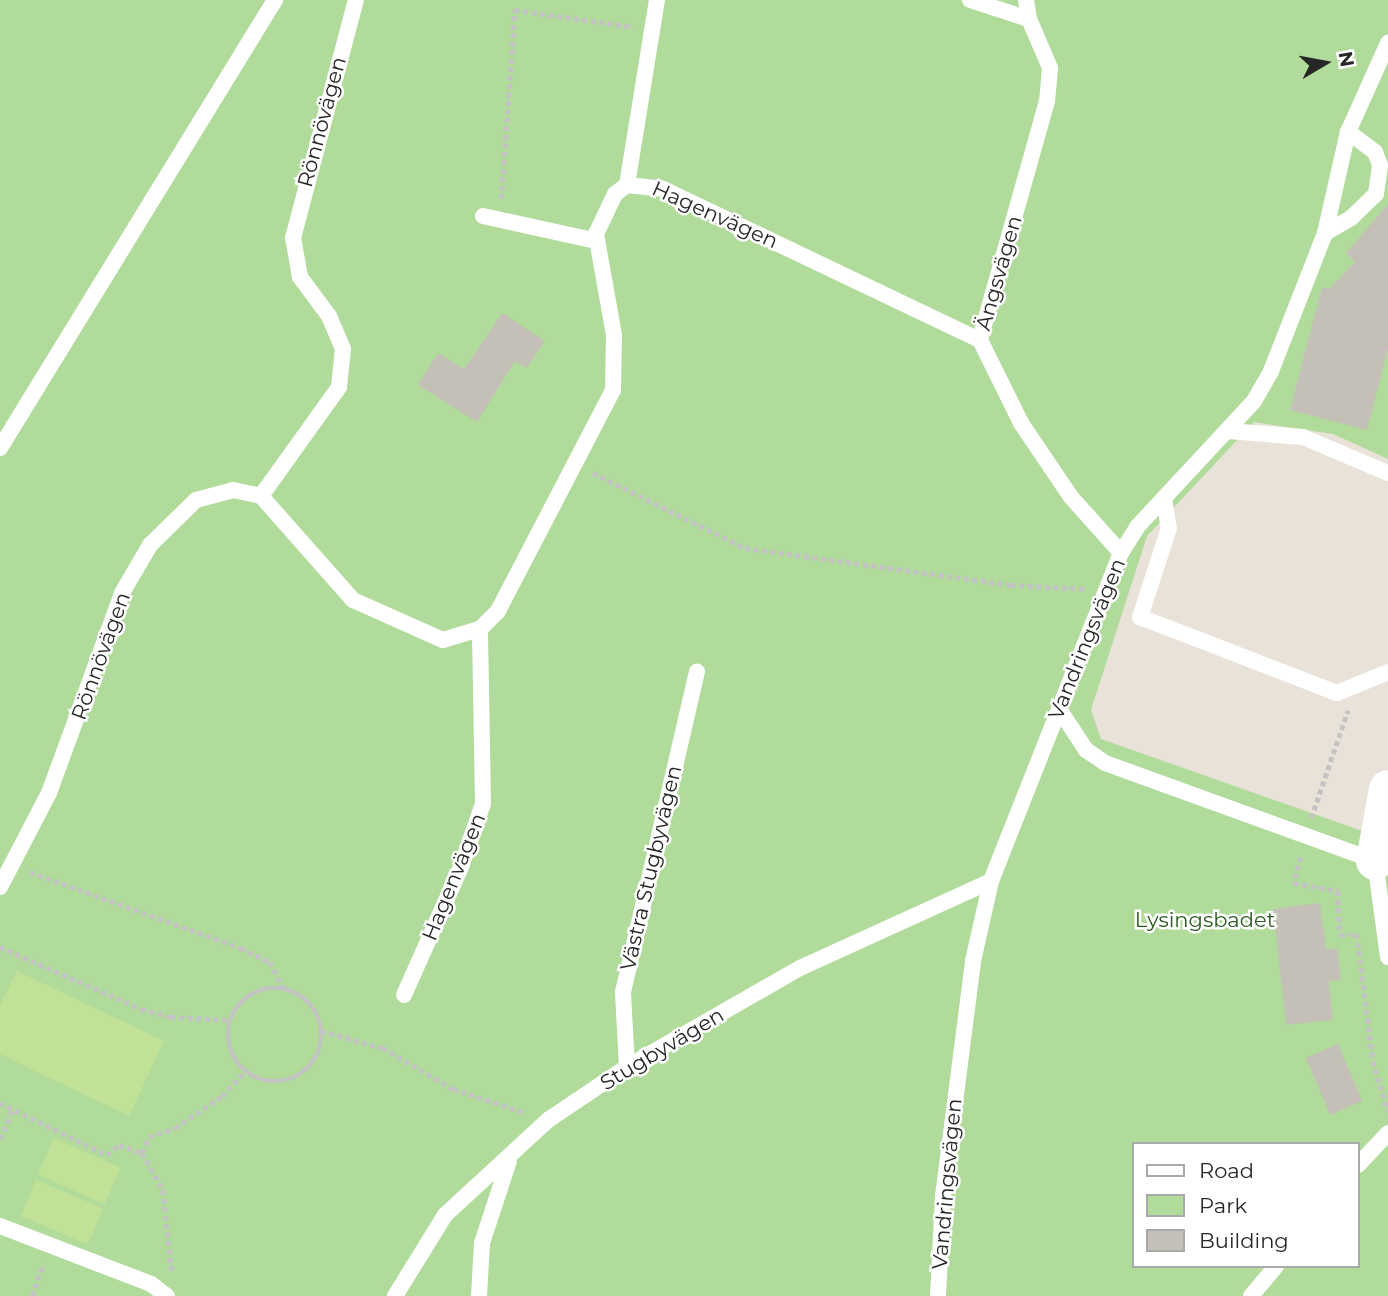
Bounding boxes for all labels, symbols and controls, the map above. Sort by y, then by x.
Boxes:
north arrow [1290,28,1360,98]
text: N [1334,50,1359,69]
street label: Rönnövägen [292,54,352,190]
street label: Hagenvägen [648,176,782,254]
street label: Ängsvägen [971,213,1027,333]
street label: Vandringsvägen [1043,555,1131,723]
street label: Rönnövägen [66,589,136,723]
street label: Västra Stugbyvägen [615,763,687,973]
street label: Hagenvägen [417,810,491,944]
park label: Lysingsbadet [1135,907,1275,933]
street label: Stugbyvägen [596,1002,728,1096]
street label: Vandringsvägen [927,1097,967,1271]
legend [1132,1142,1360,1268]
text: Road [1199,1158,1254,1183]
text: Park [1199,1193,1247,1218]
text: Building [1199,1228,1289,1253]

